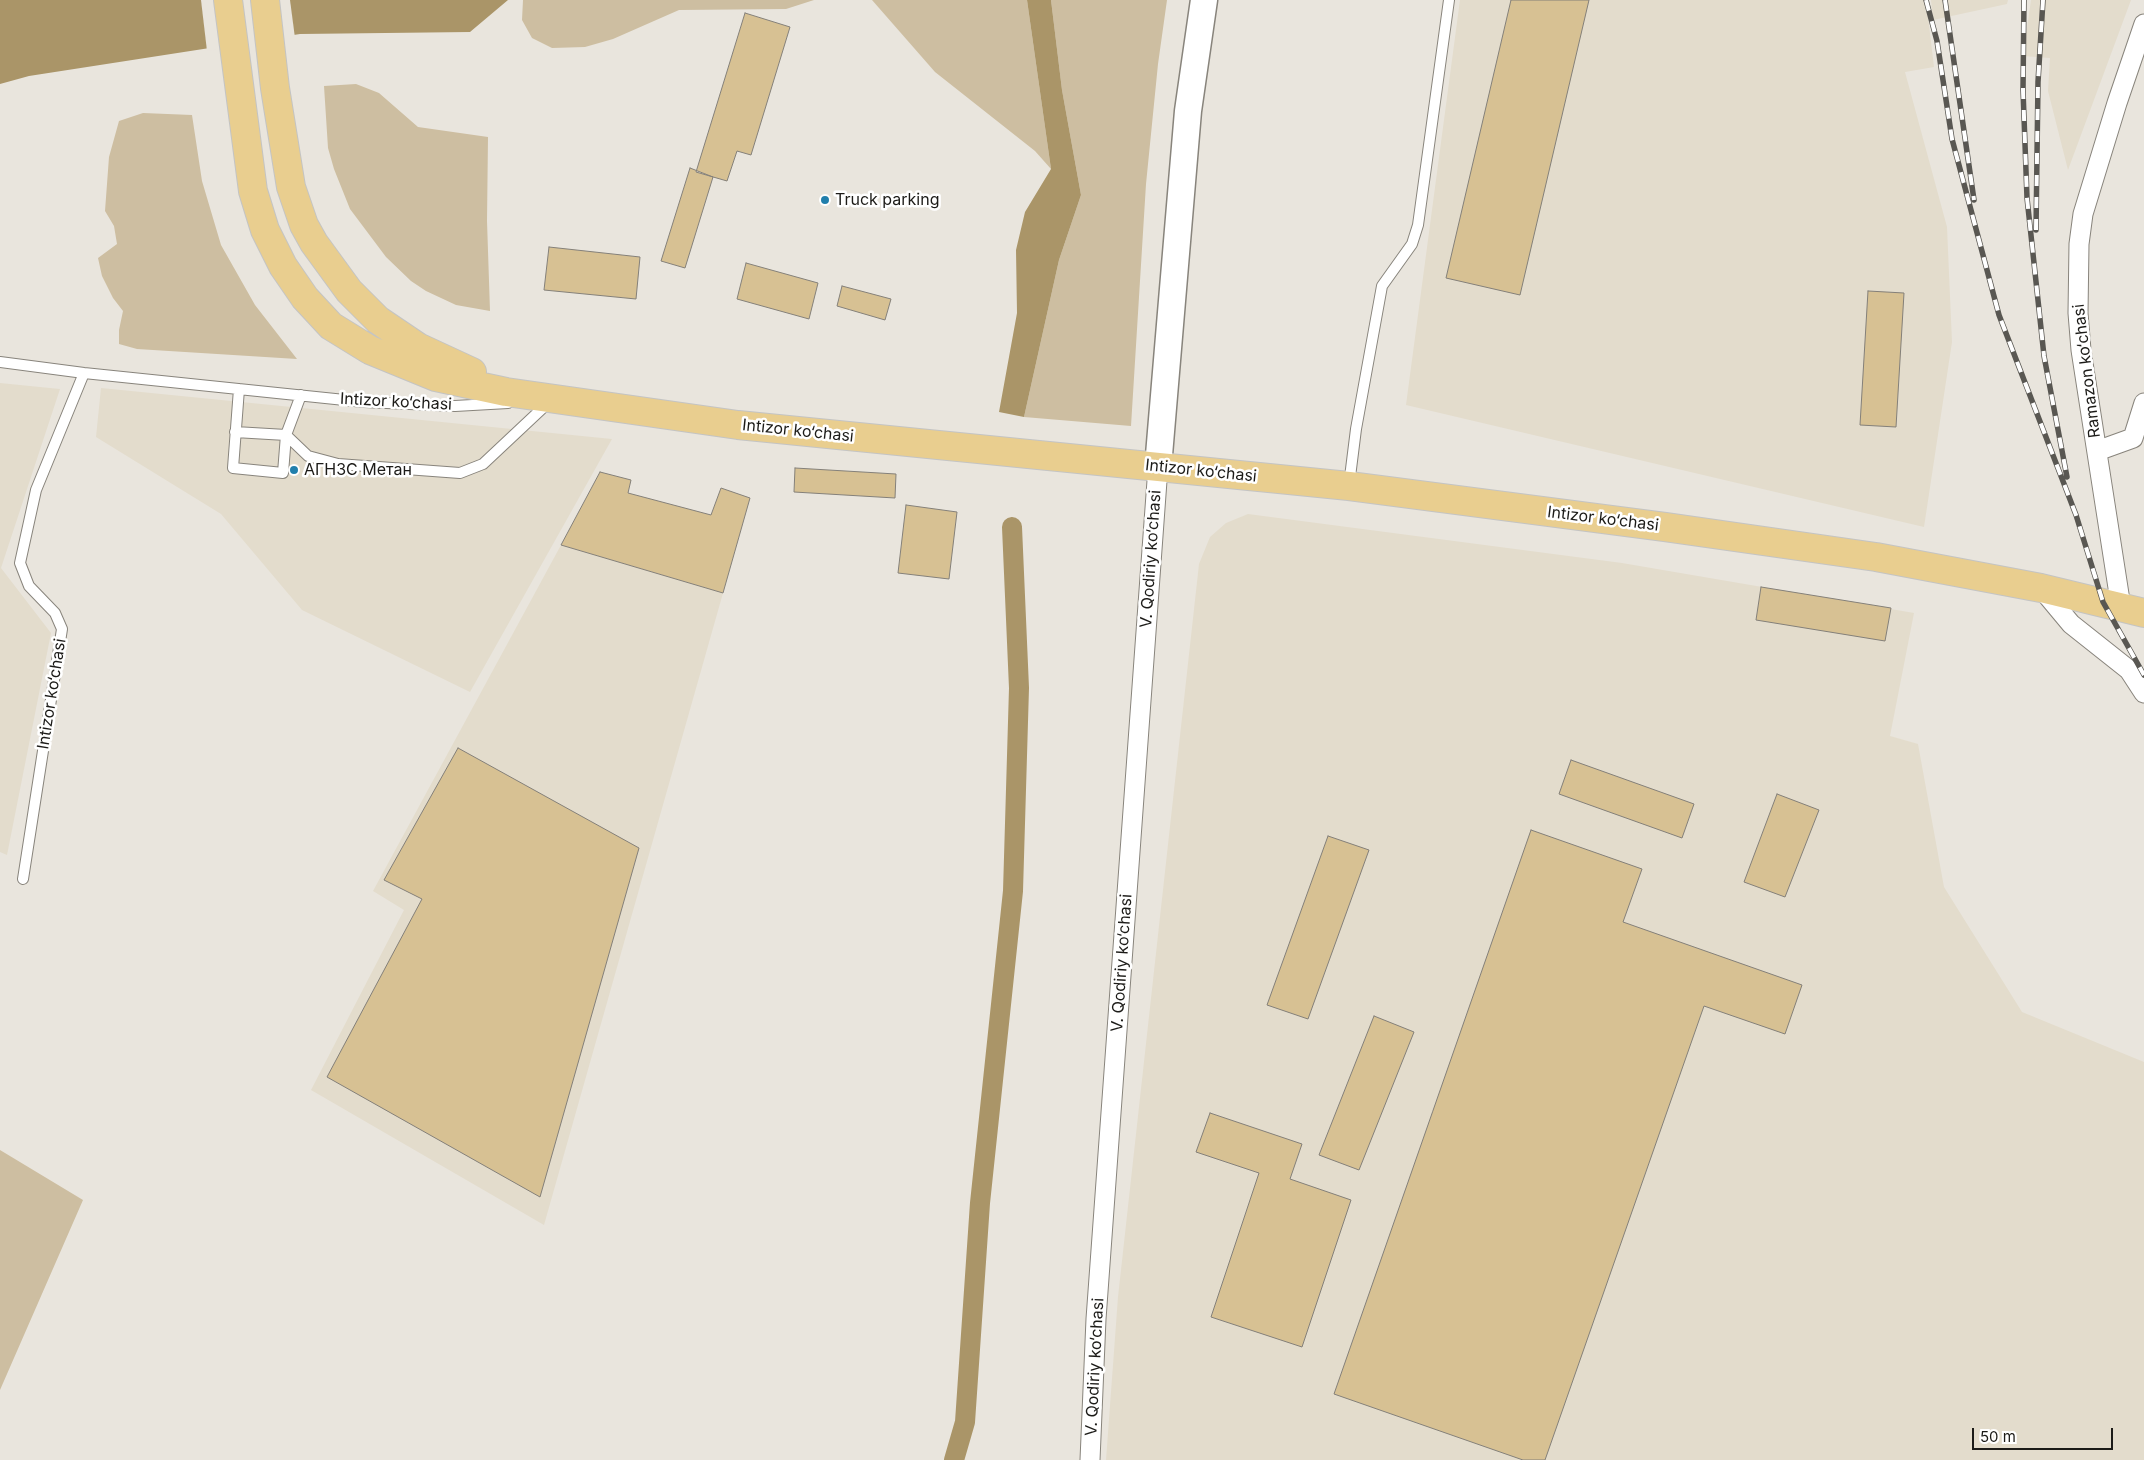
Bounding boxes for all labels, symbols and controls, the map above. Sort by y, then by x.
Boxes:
place label: Truck parking [835,190,939,210]
marker: Truck parking [819,194,831,206]
street label: Ramazon ko‘chasi [2069,303,2105,439]
street label: Intizor ko‘chasi [340,389,452,415]
street label: Intizor ko‘chasi [741,416,855,446]
street label: Intizor ko‘chasi [1144,456,1258,486]
place label: АГНЗС Метан [304,460,412,480]
marker: АГНЗС Метан [288,464,300,476]
street label: V. Qodiriy ko‘chasi [1137,489,1165,629]
street label: Intizor ko‘chasi [1546,503,1660,535]
street label: Intizor ko‘chasi [34,637,70,751]
street label: V. Qodiriy ko‘chasi [1108,893,1136,1033]
street label: V. Qodiriy ko‘chasi [1082,1297,1108,1437]
scale bar [1974,1418,2115,1450]
text: 50 m [1980,1427,2016,1446]

